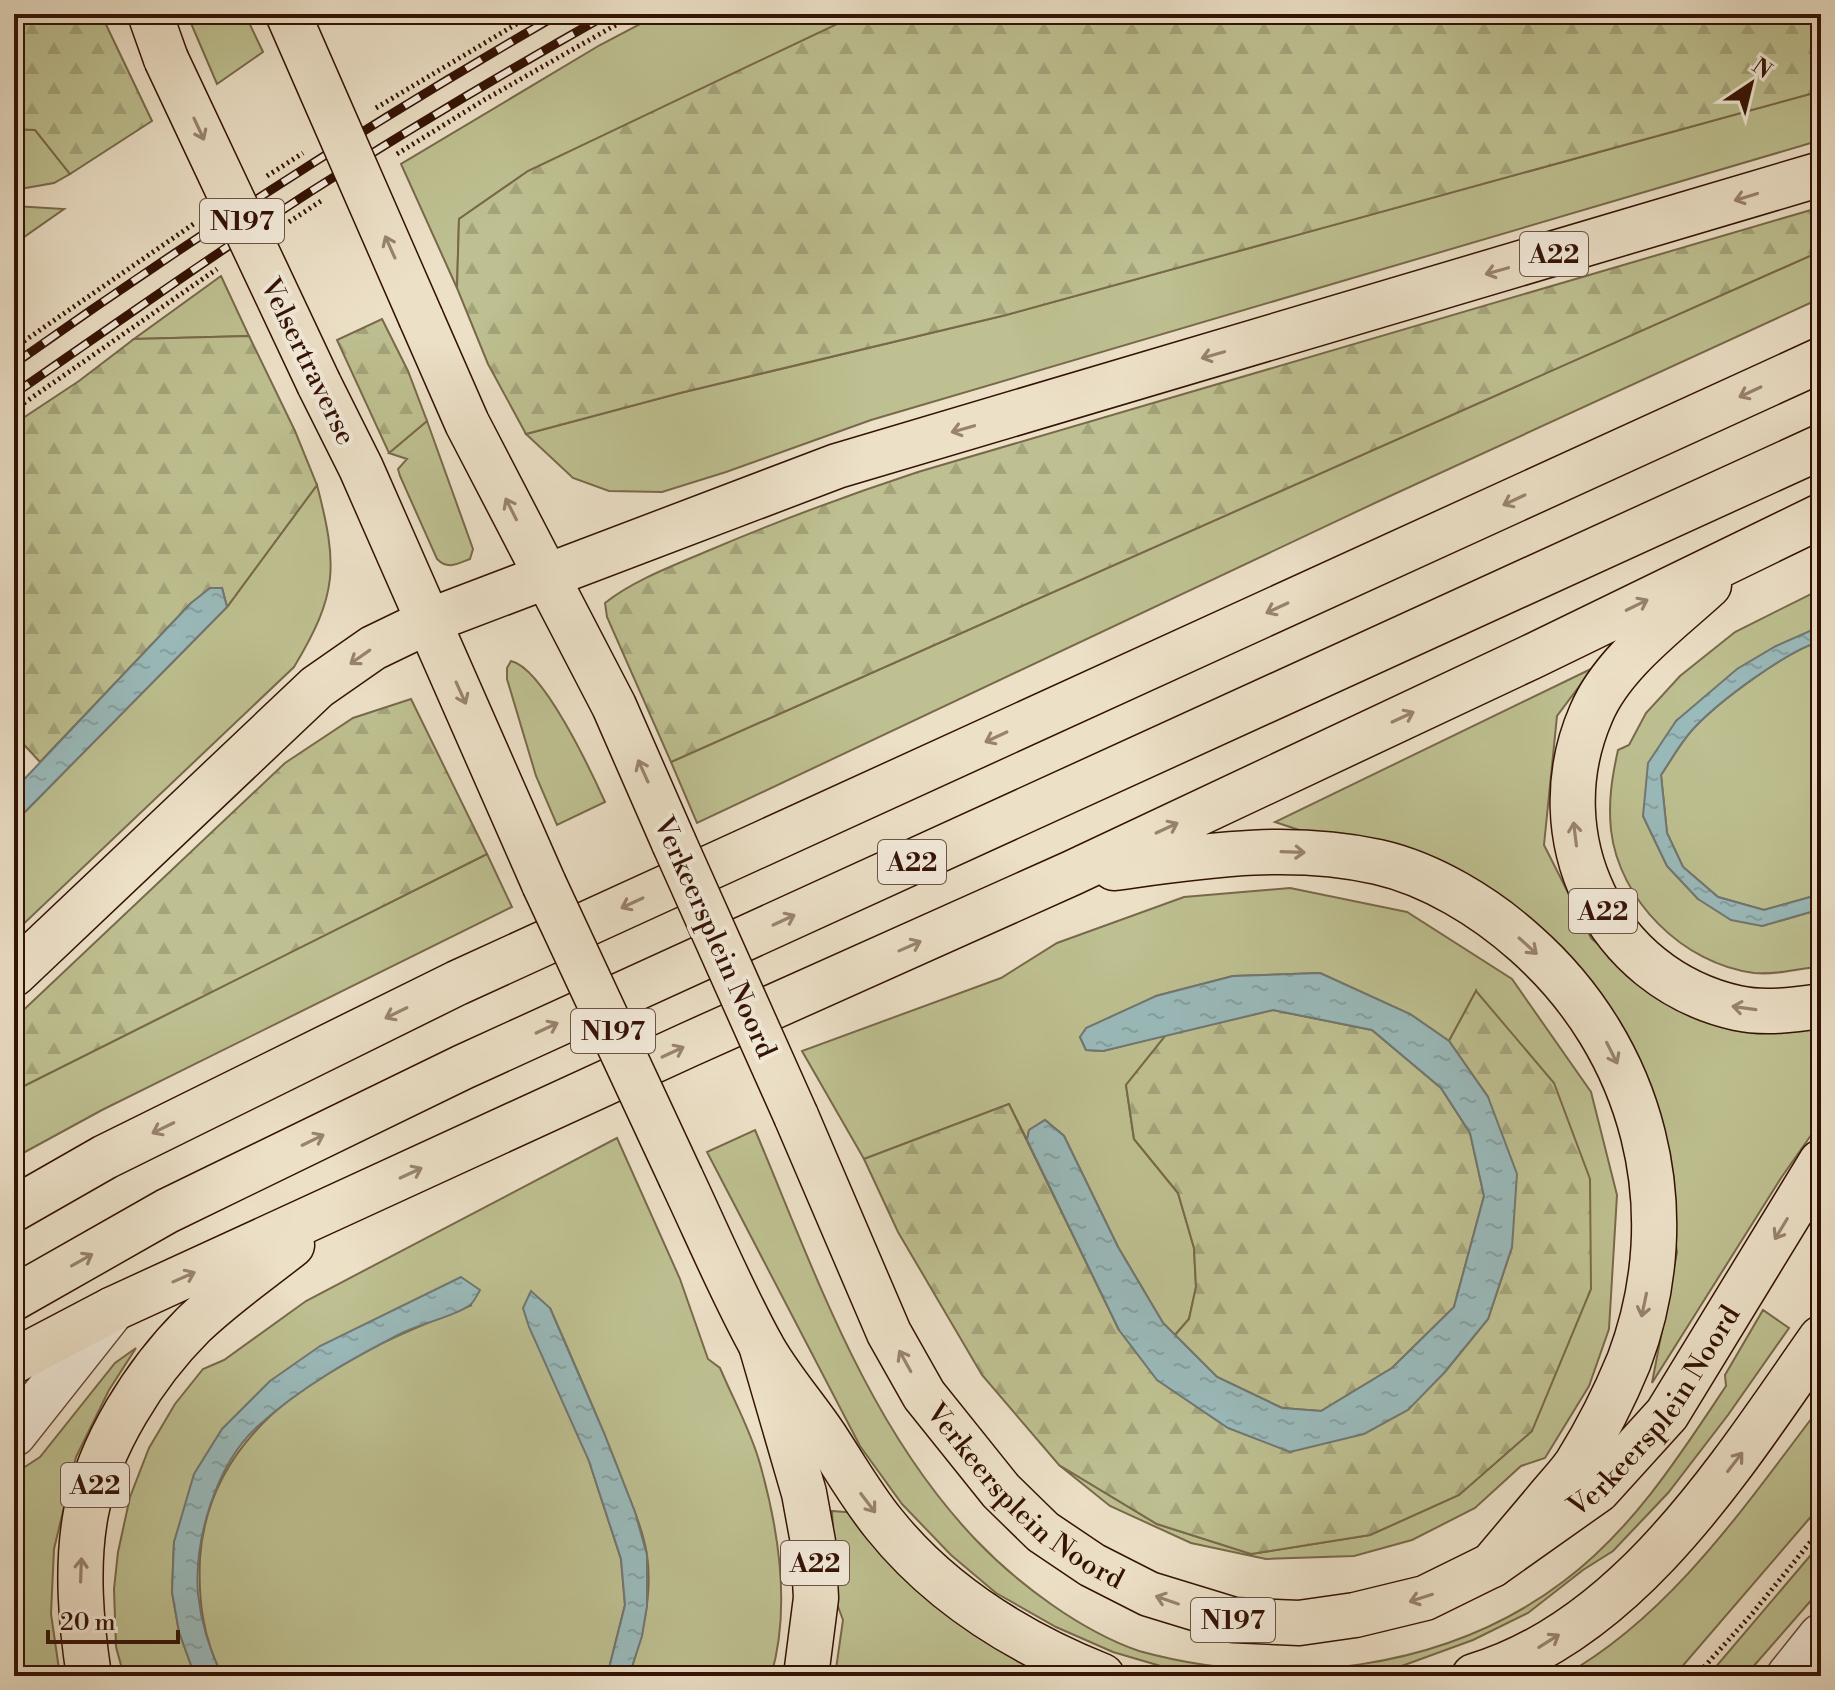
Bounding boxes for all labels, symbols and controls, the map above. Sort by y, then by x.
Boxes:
north arrow [1711,44,1791,124]
text: N [1747,53,1777,85]
one-way arrow [192,117,207,141]
one-way arrow [1734,190,1760,205]
road number: N197 [200,199,284,243]
road number: A22 [1520,232,1588,276]
one-way arrow [381,235,396,259]
one-way arrow [1485,264,1511,279]
street label: Velsertraverse [252,272,363,451]
one-way arrow [1200,348,1226,363]
one-way arrow [1738,385,1762,400]
one-way arrow [951,422,977,437]
one-way arrow [1502,493,1526,508]
one-way arrow [503,497,519,521]
one-way arrow [1625,597,1649,613]
one-way arrow [1265,601,1289,616]
one-way arrow [350,649,372,665]
one-way arrow [454,680,469,704]
one-way arrow [1390,709,1414,724]
one-way arrow [984,730,1008,745]
one-way arrow [634,759,649,784]
street label: Verkeersplein Noord [645,811,784,1064]
one-way arrow [1155,820,1179,835]
one-way arrow [1567,821,1582,847]
road number: A22 [878,840,946,884]
one-way arrow [1279,844,1306,859]
road number: A22 [1569,889,1637,933]
one-way arrow [620,896,644,911]
one-way arrow [772,912,796,927]
one-way arrow [1518,937,1538,955]
one-way arrow [898,938,922,953]
one-way arrow [1731,1000,1757,1015]
one-way arrow [385,1006,409,1021]
road number: N197 [571,1009,655,1053]
one-way arrow [535,1020,559,1035]
one-way arrow [1605,1040,1620,1064]
one-way arrow [660,1044,684,1059]
one-way arrow [152,1121,176,1136]
one-way arrow [300,1132,324,1147]
one-way arrow [399,1165,423,1180]
one-way arrow [1773,1217,1789,1240]
one-way arrow [70,1251,93,1267]
one-way arrow [172,1269,196,1284]
one-way arrow [1636,1292,1651,1317]
street label: Verkeersplein Noord [1561,1299,1748,1525]
one-way arrow [897,1350,913,1373]
street label: Verkeersplein Noord [918,1395,1130,1598]
one-way arrow [1726,1452,1743,1473]
road number: A22 [61,1463,129,1507]
one-way arrow [860,1492,877,1513]
road number: A22 [781,1541,849,1585]
one-way arrow [74,1558,89,1584]
one-way arrow [1409,1591,1434,1606]
one-way arrow [1155,1592,1180,1607]
scale bar [48,1594,178,1644]
road number: N197 [1191,1598,1275,1642]
text: 20 m [60,1608,116,1638]
one-way arrow [1537,1633,1560,1649]

